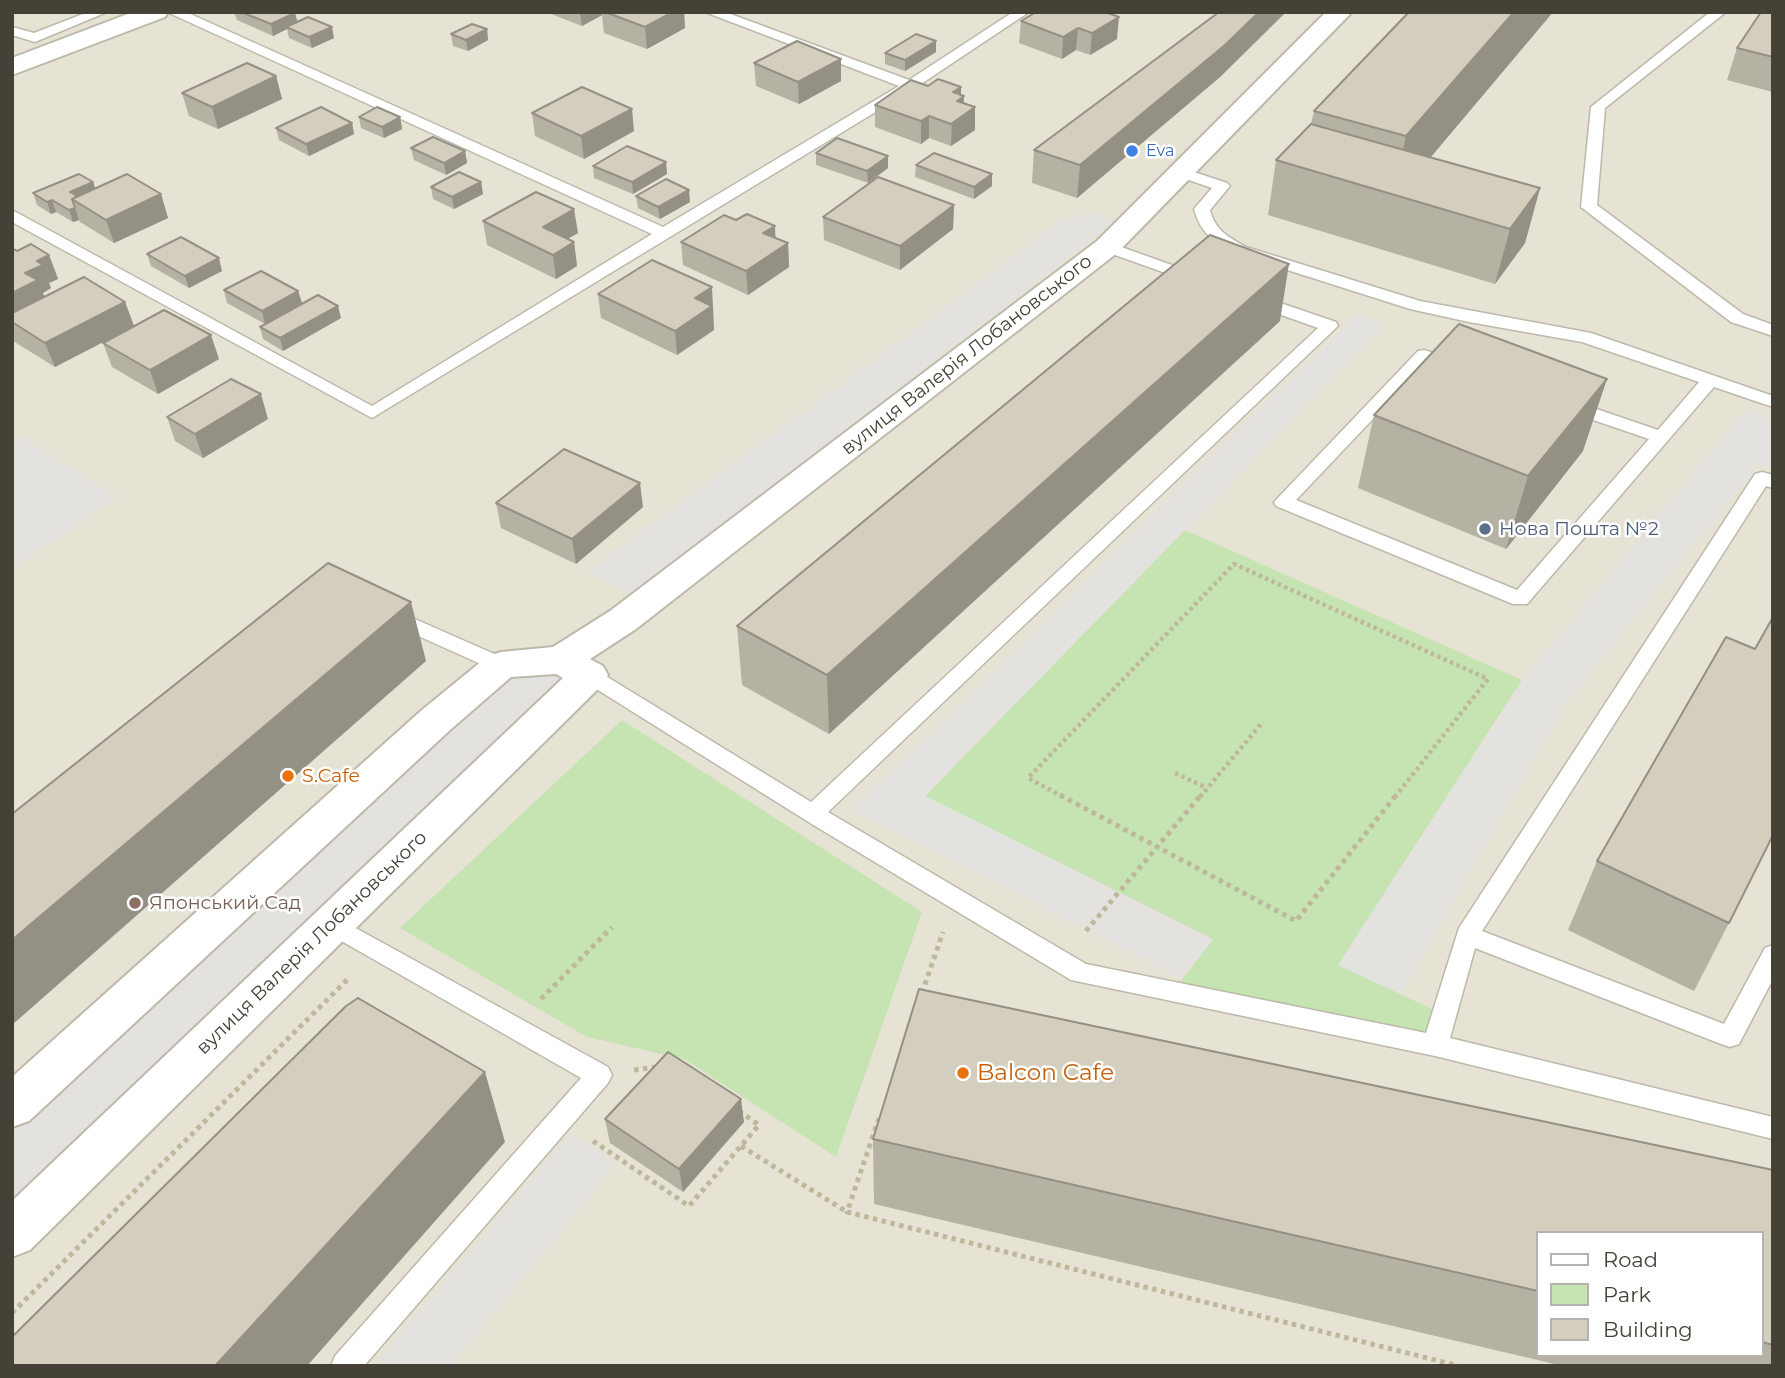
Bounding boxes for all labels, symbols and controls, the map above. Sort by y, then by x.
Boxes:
place label: Eva [1146,141,1174,161]
marker: Eva [1124,143,1140,159]
street label: вулиця Валерія Лобановського [837,250,1097,460]
place label: Нова Пошта №2 [1499,518,1659,540]
marker: Нова Пошта №2 [1477,521,1493,537]
place label: S.Cafe [302,765,360,787]
marker: S.Cafe [280,768,296,784]
street label: вулиця Валерія Лобановського [192,826,432,1060]
place label: Японський Сад [149,892,301,914]
marker: Японський Сад [127,895,143,911]
place label: Balcon Cafe [977,1059,1114,1087]
marker: Balcon Cafe [955,1065,971,1081]
legend [1536,1231,1764,1357]
text: Road [1603,1247,1658,1272]
text: Park [1603,1282,1651,1307]
text: Building [1603,1317,1693,1342]

